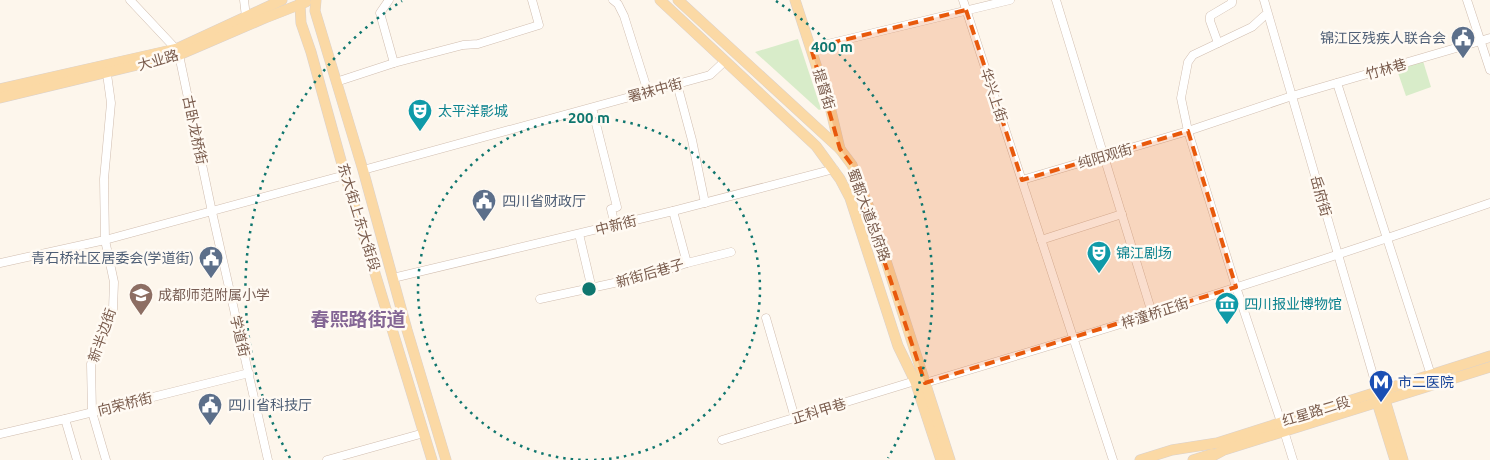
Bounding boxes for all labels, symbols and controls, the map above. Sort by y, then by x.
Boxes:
public building icon: 锦江区残疾人联合会 [1450,25,1476,59]
place label: 锦江区残疾人联合会 [1320,30,1446,46]
text: 400 m [811,38,853,55]
street label: 大业路 [136,47,180,73]
street label: 竹林巷 [1364,56,1408,82]
street label: 华兴上街 [978,66,1010,124]
street label: 提督街 [810,67,838,111]
street label: 署袜中街 [626,75,684,105]
street label: 古卧龙桥街 [180,94,210,166]
theatre icon: 太平洋影城 [407,98,433,132]
place label: 太平洋影城 [438,103,508,119]
text: 200 m [568,109,610,126]
street label: 纯阳观街 [1076,141,1134,171]
street label: 东大街上东大街段 [335,161,383,273]
street label: 蜀都大道总府路 [845,166,893,264]
street label: 岳府街 [1308,174,1334,218]
public building icon: 四川省财政厅 [471,188,497,222]
place label: 四川省财政厅 [502,193,586,209]
street label: 中新街 [594,212,638,238]
theatre icon: 锦江剧场 [1086,240,1112,274]
public building icon: 青石桥社区居委会(学道街) [198,245,224,279]
place label: 锦江剧场 [1116,245,1172,261]
place label: 青石桥社区居委会(学道街) [31,250,194,266]
street label: 新街后巷子 [614,256,686,290]
centre of rings [580,280,598,298]
school or university icon: 成都师范附属小学 [128,282,154,316]
place label: 成都师范附属小学 [158,287,270,303]
museum icon: 四川报业博物馆 [1214,291,1240,325]
street label: 梓潼桥正街 [1119,295,1191,331]
place label: 四川报业博物馆 [1244,296,1342,312]
street label: 新半边街 [85,306,119,364]
district label: 春熙路街道 [310,308,406,330]
street label: 学道街 [227,314,253,358]
metro station icon: 市二医院 [1368,369,1394,403]
place label: 市二医院 [1398,374,1454,390]
street label: 向荣桥街 [96,389,154,419]
public building icon: 四川省科技厅 [197,392,223,426]
street label: 红星路二段 [1280,393,1352,429]
street label: 正科甲巷 [790,395,848,427]
place label: 四川省科技厅 [228,397,312,413]

